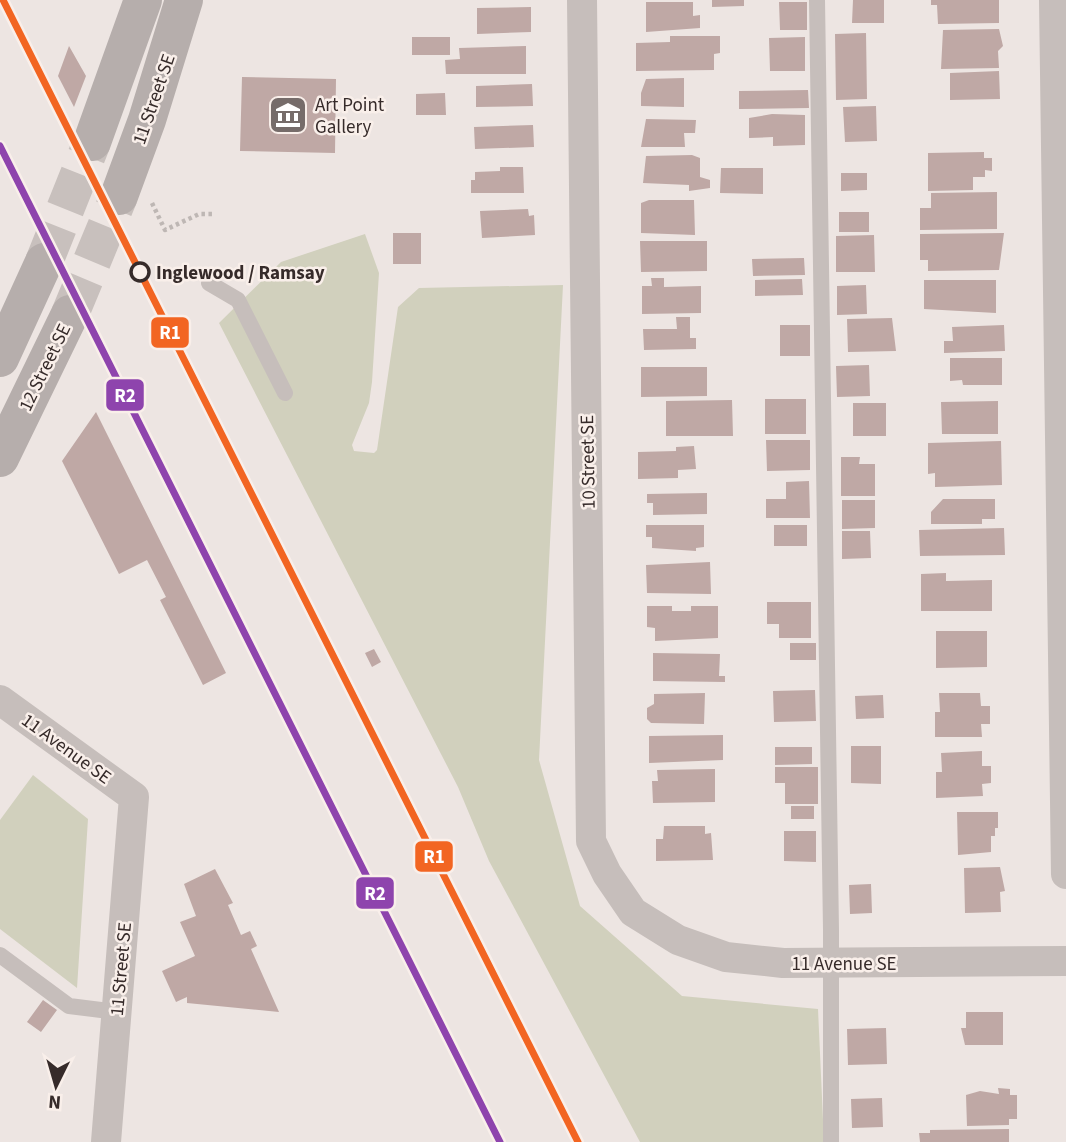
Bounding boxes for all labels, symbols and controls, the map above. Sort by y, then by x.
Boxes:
street label: 11 Street SE [126,51,183,148]
place label: Art Point Gallery [315,92,385,141]
museum icon: Art Point Gallery [267,94,309,136]
place label: Inglewood / Ramsay [156,260,325,287]
marker: Inglewood / Ramsay [130,262,150,282]
line badge: R1 [150,316,190,349]
street label: 12 Street SE [13,319,78,416]
text: R1 [159,320,181,347]
line badge: R2 [105,378,145,412]
text: R2 [114,383,136,410]
street label: 10 Street SE [574,415,603,509]
street label: 11 Avenue SE [16,707,117,791]
line badge: R1 [414,840,454,873]
text: R1 [423,844,445,871]
line badge: R2 [355,876,395,910]
text: R2 [364,881,386,908]
street label: 11 Street SE [104,921,139,1017]
street label: 11 Avenue SE [791,951,897,978]
north arrow [21,1051,91,1121]
text: N [47,1087,62,1115]

